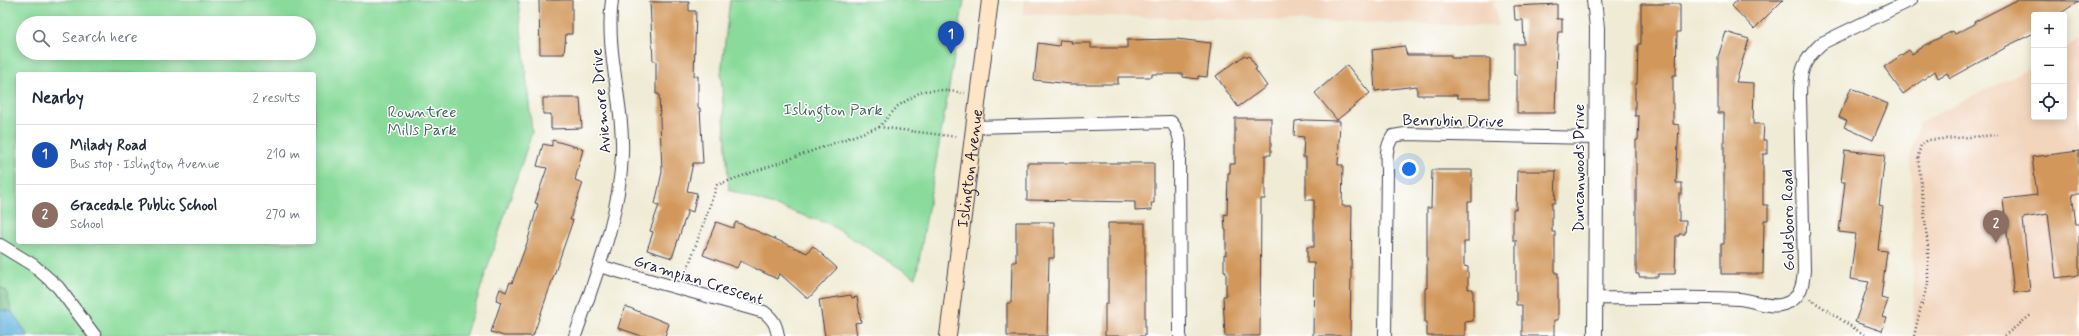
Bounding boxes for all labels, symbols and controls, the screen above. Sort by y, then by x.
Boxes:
map controls [2031,12,2067,120]
button: + [2031,12,2067,48]
search box [16,16,316,60]
pin: 1 [938,21,964,54]
icon: search [30,27,52,49]
text: Search here [62,28,138,48]
street label: Aviemore Drive [586,47,617,154]
button: − [2031,48,2067,84]
button: locate [2031,84,2067,120]
text: Nearby [32,87,84,109]
text: 2 results [253,90,300,107]
park label: Islington Park [783,100,883,122]
park label: Rowntree Mills Park [387,102,457,141]
street label: Duncanwoods Drive [1569,104,1590,232]
street label: Islington Avenue [953,108,988,229]
street label: Benrubin Drive [1402,110,1504,133]
text: Milady Road [70,136,146,156]
text: 1 [42,146,48,163]
text: 210 m [266,146,300,163]
text: Bus stop · Islington Avenue [70,156,220,173]
your location [1399,159,1419,179]
street label: Goldsboro Road [1777,169,1800,271]
text: Gracedale Public School [70,196,217,216]
text: 2 [42,206,48,223]
text: 270 m [265,206,300,223]
pin: 2 [1983,210,2009,243]
text: School [70,216,104,233]
street label: Grampian Crescent [631,251,766,310]

